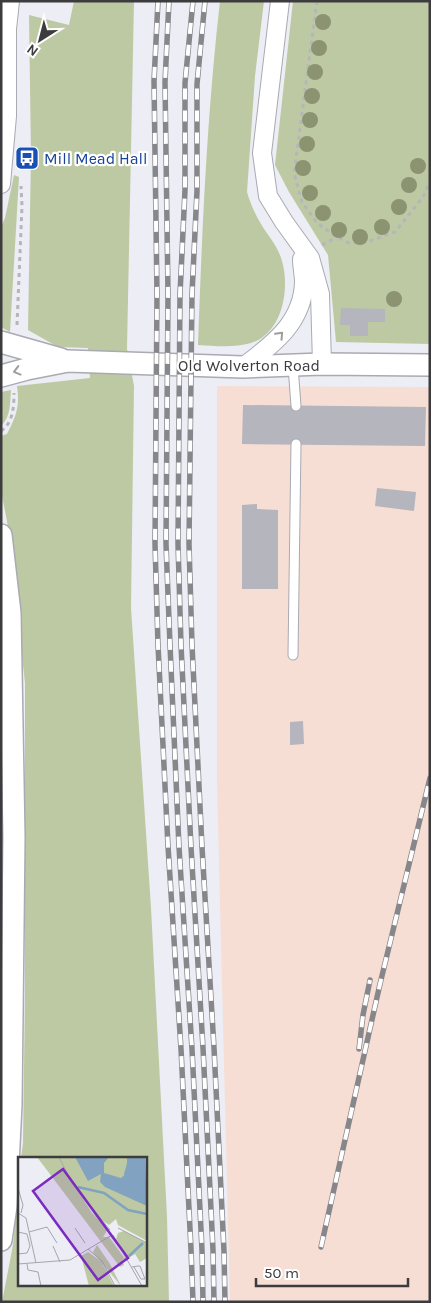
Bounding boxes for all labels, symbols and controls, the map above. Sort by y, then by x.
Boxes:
north arrow [15,15,65,65]
text: N [24,40,42,60]
bus stop icon: Mill Mead Hall [14,145,40,171]
place label: Mill Mead Hall [44,149,147,168]
one-way arrow [274,332,283,341]
street label: Old Wolverton Road [178,356,320,375]
one-way arrow [14,366,22,376]
inset map [18,1157,146,1286]
scale bar [256,1256,408,1288]
text: 50 m [264,1264,299,1282]

